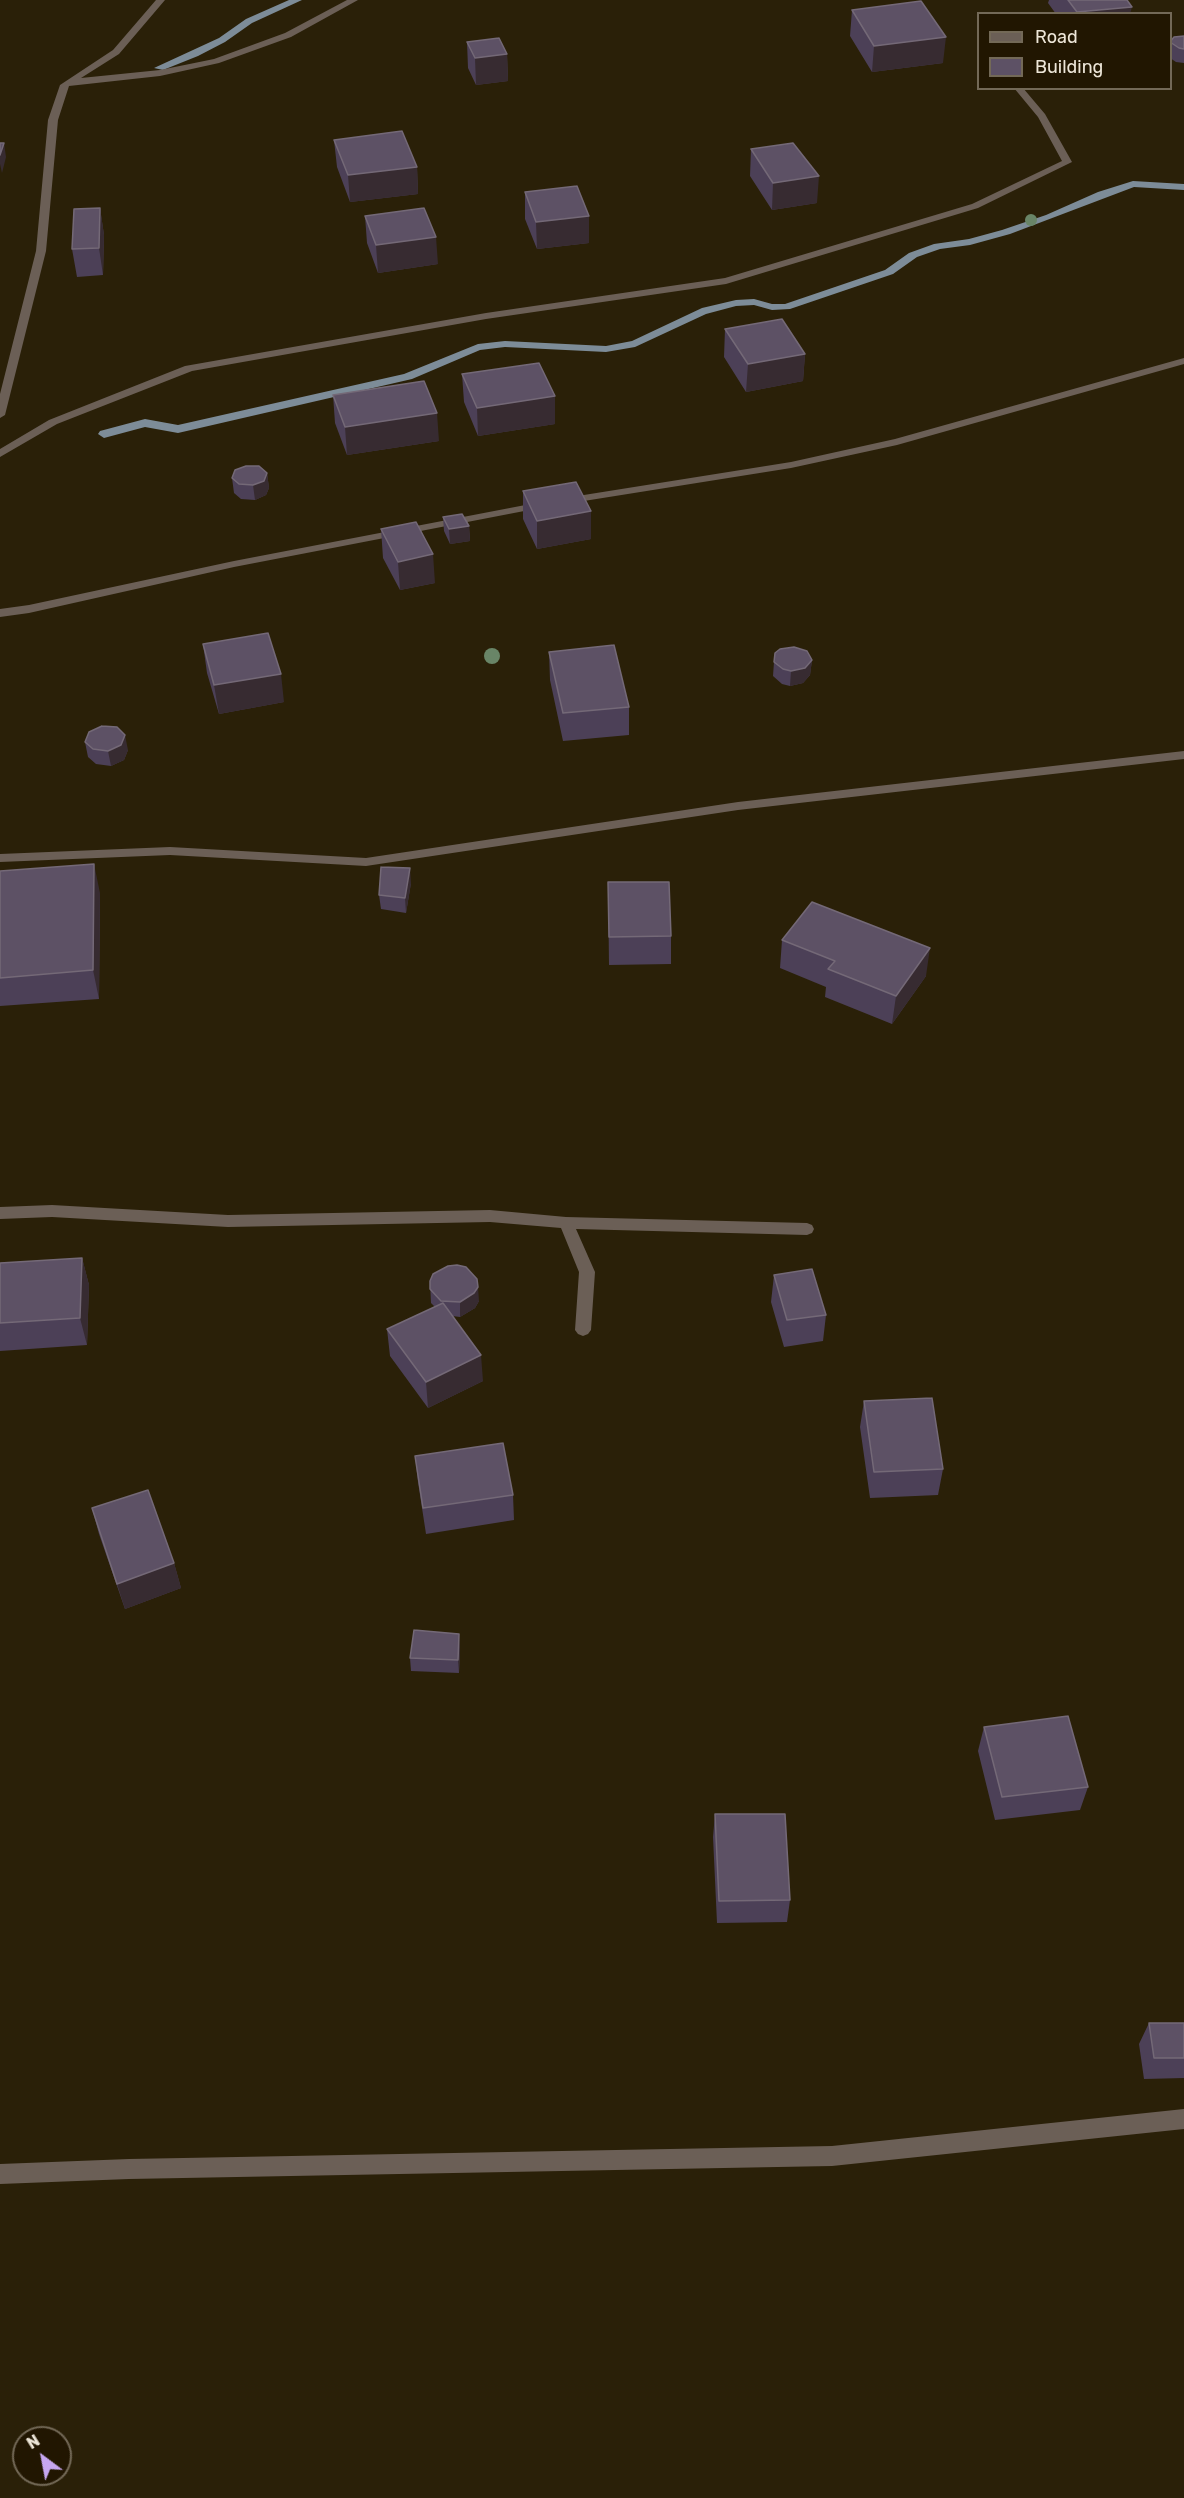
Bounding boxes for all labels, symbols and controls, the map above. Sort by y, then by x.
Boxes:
legend [977,12,1172,90]
text: Road [1035,26,1078,48]
text: Building [1035,56,1103,78]
north arrow [12,2426,72,2486]
text: N [23,2431,43,2453]

